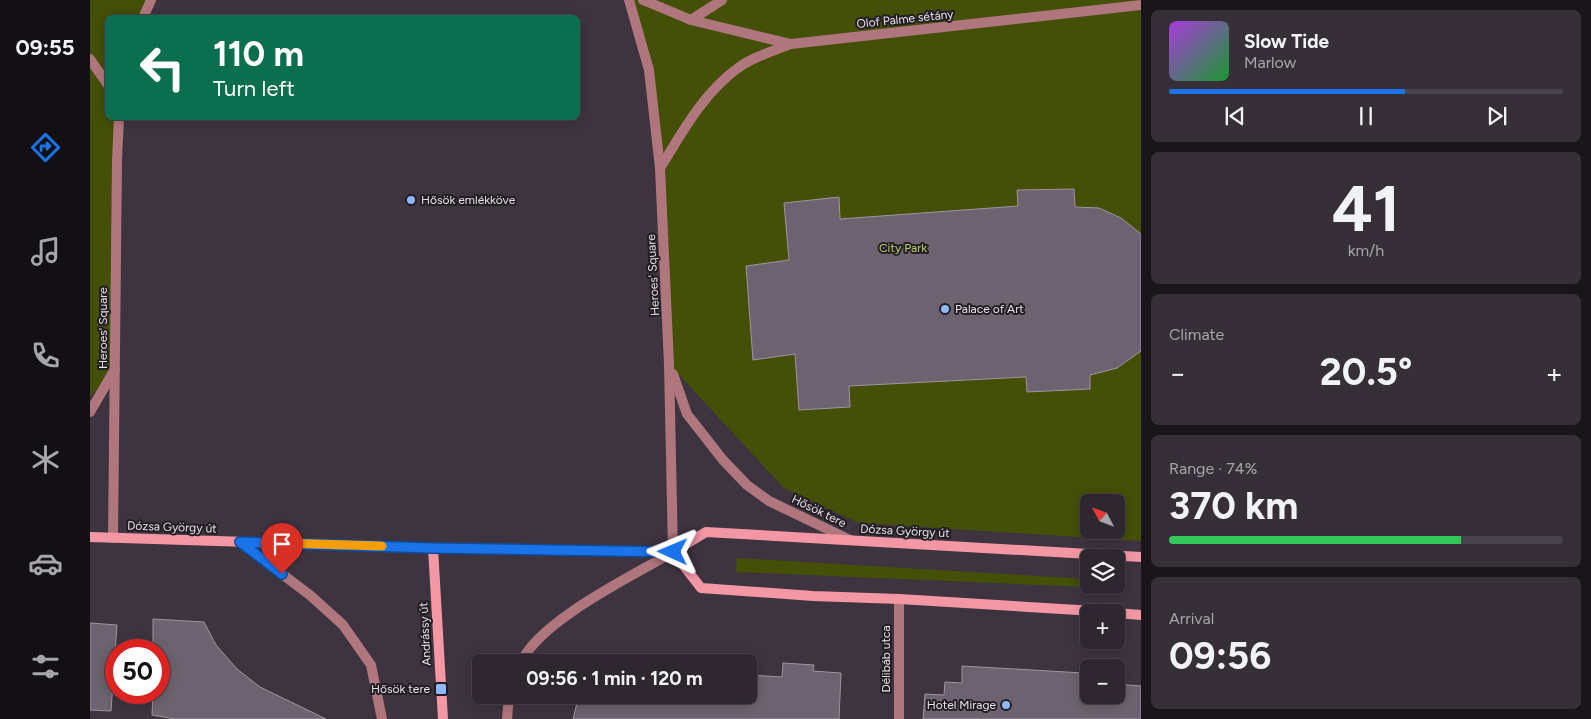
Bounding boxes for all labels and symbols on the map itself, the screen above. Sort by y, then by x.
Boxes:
street label: Olof Palme sétány [856,7,955,31]
place label: Hősök emlékköve [421,193,516,207]
marker: Hősök emlékköve [405,194,417,206]
street label: Heroes' Square [644,233,662,316]
park label: City Park [879,241,927,255]
street label: Heroes' Square [96,287,110,369]
place label: Palace of Art [955,302,1024,316]
marker: Palace of Art [939,303,951,315]
street label: Hősök tere [789,492,849,530]
north arrow [1080,494,1125,539]
street label: Dózsa György út [127,518,217,536]
street label: Dózsa György út [860,522,951,540]
pin [261,523,303,574]
position arrow [646,525,698,577]
street label: Andrássy út [416,601,434,666]
street label: Délibáb utca [879,625,893,693]
speed limit sign: 50 [105,639,170,704]
place label: Hősök tere [371,682,430,696]
marker: Hősök tere [434,682,448,696]
place label: Hotel Mirage [927,698,996,712]
marker: Hotel Mirage [1000,699,1012,711]

